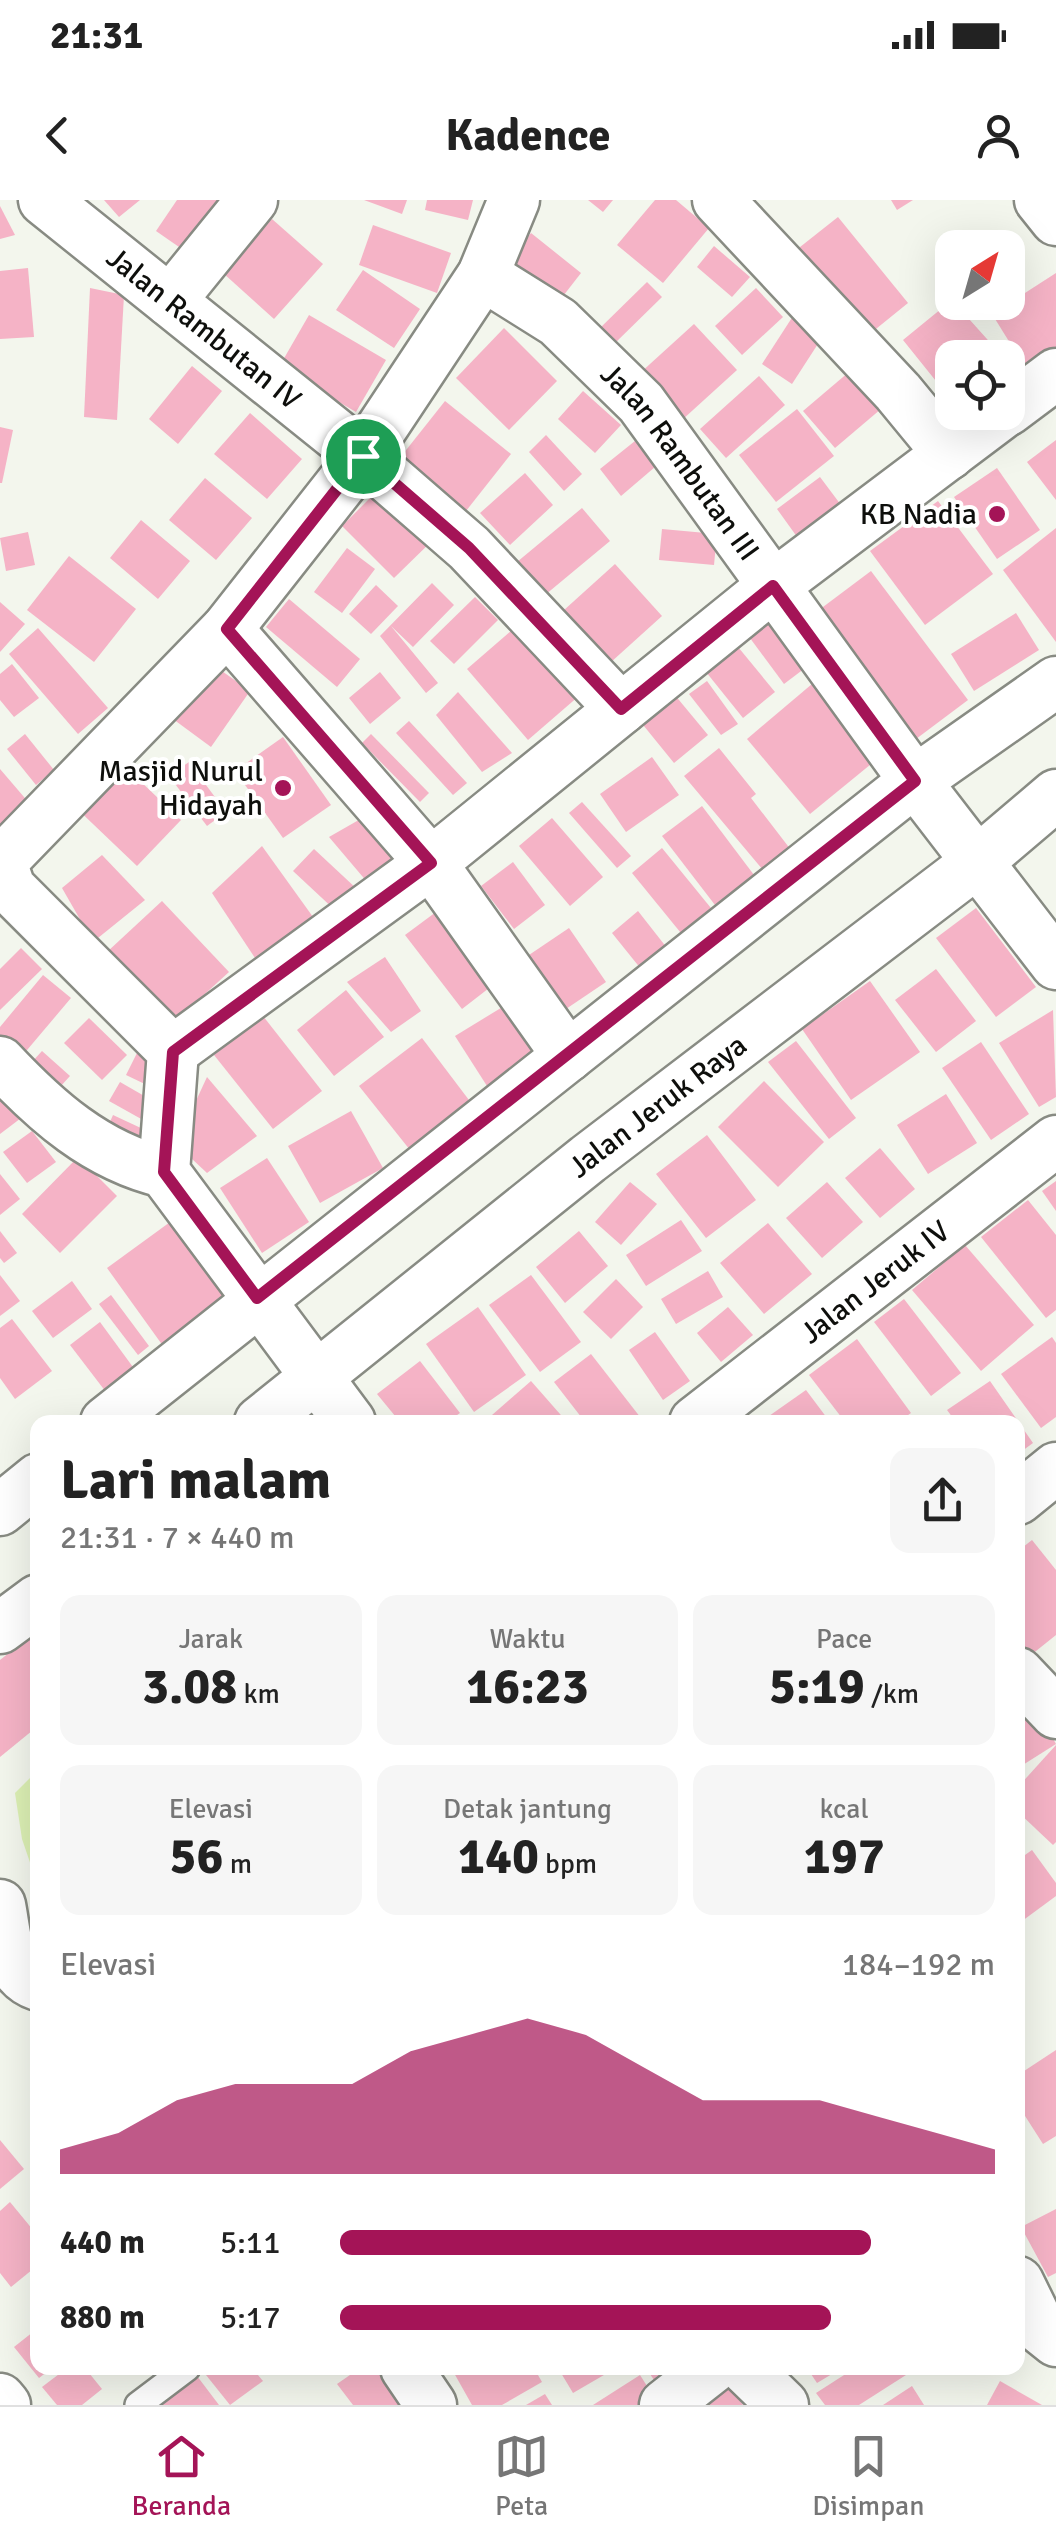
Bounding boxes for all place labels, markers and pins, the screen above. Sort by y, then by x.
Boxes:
pin [321,414,406,499]
place label: KB Nadia [860,496,977,533]
marker: KB Nadia [986,503,1008,525]
place label: Masjid Nurul Hidayah [98,753,263,824]
marker: Masjid Nurul Hidayah [272,777,294,799]

